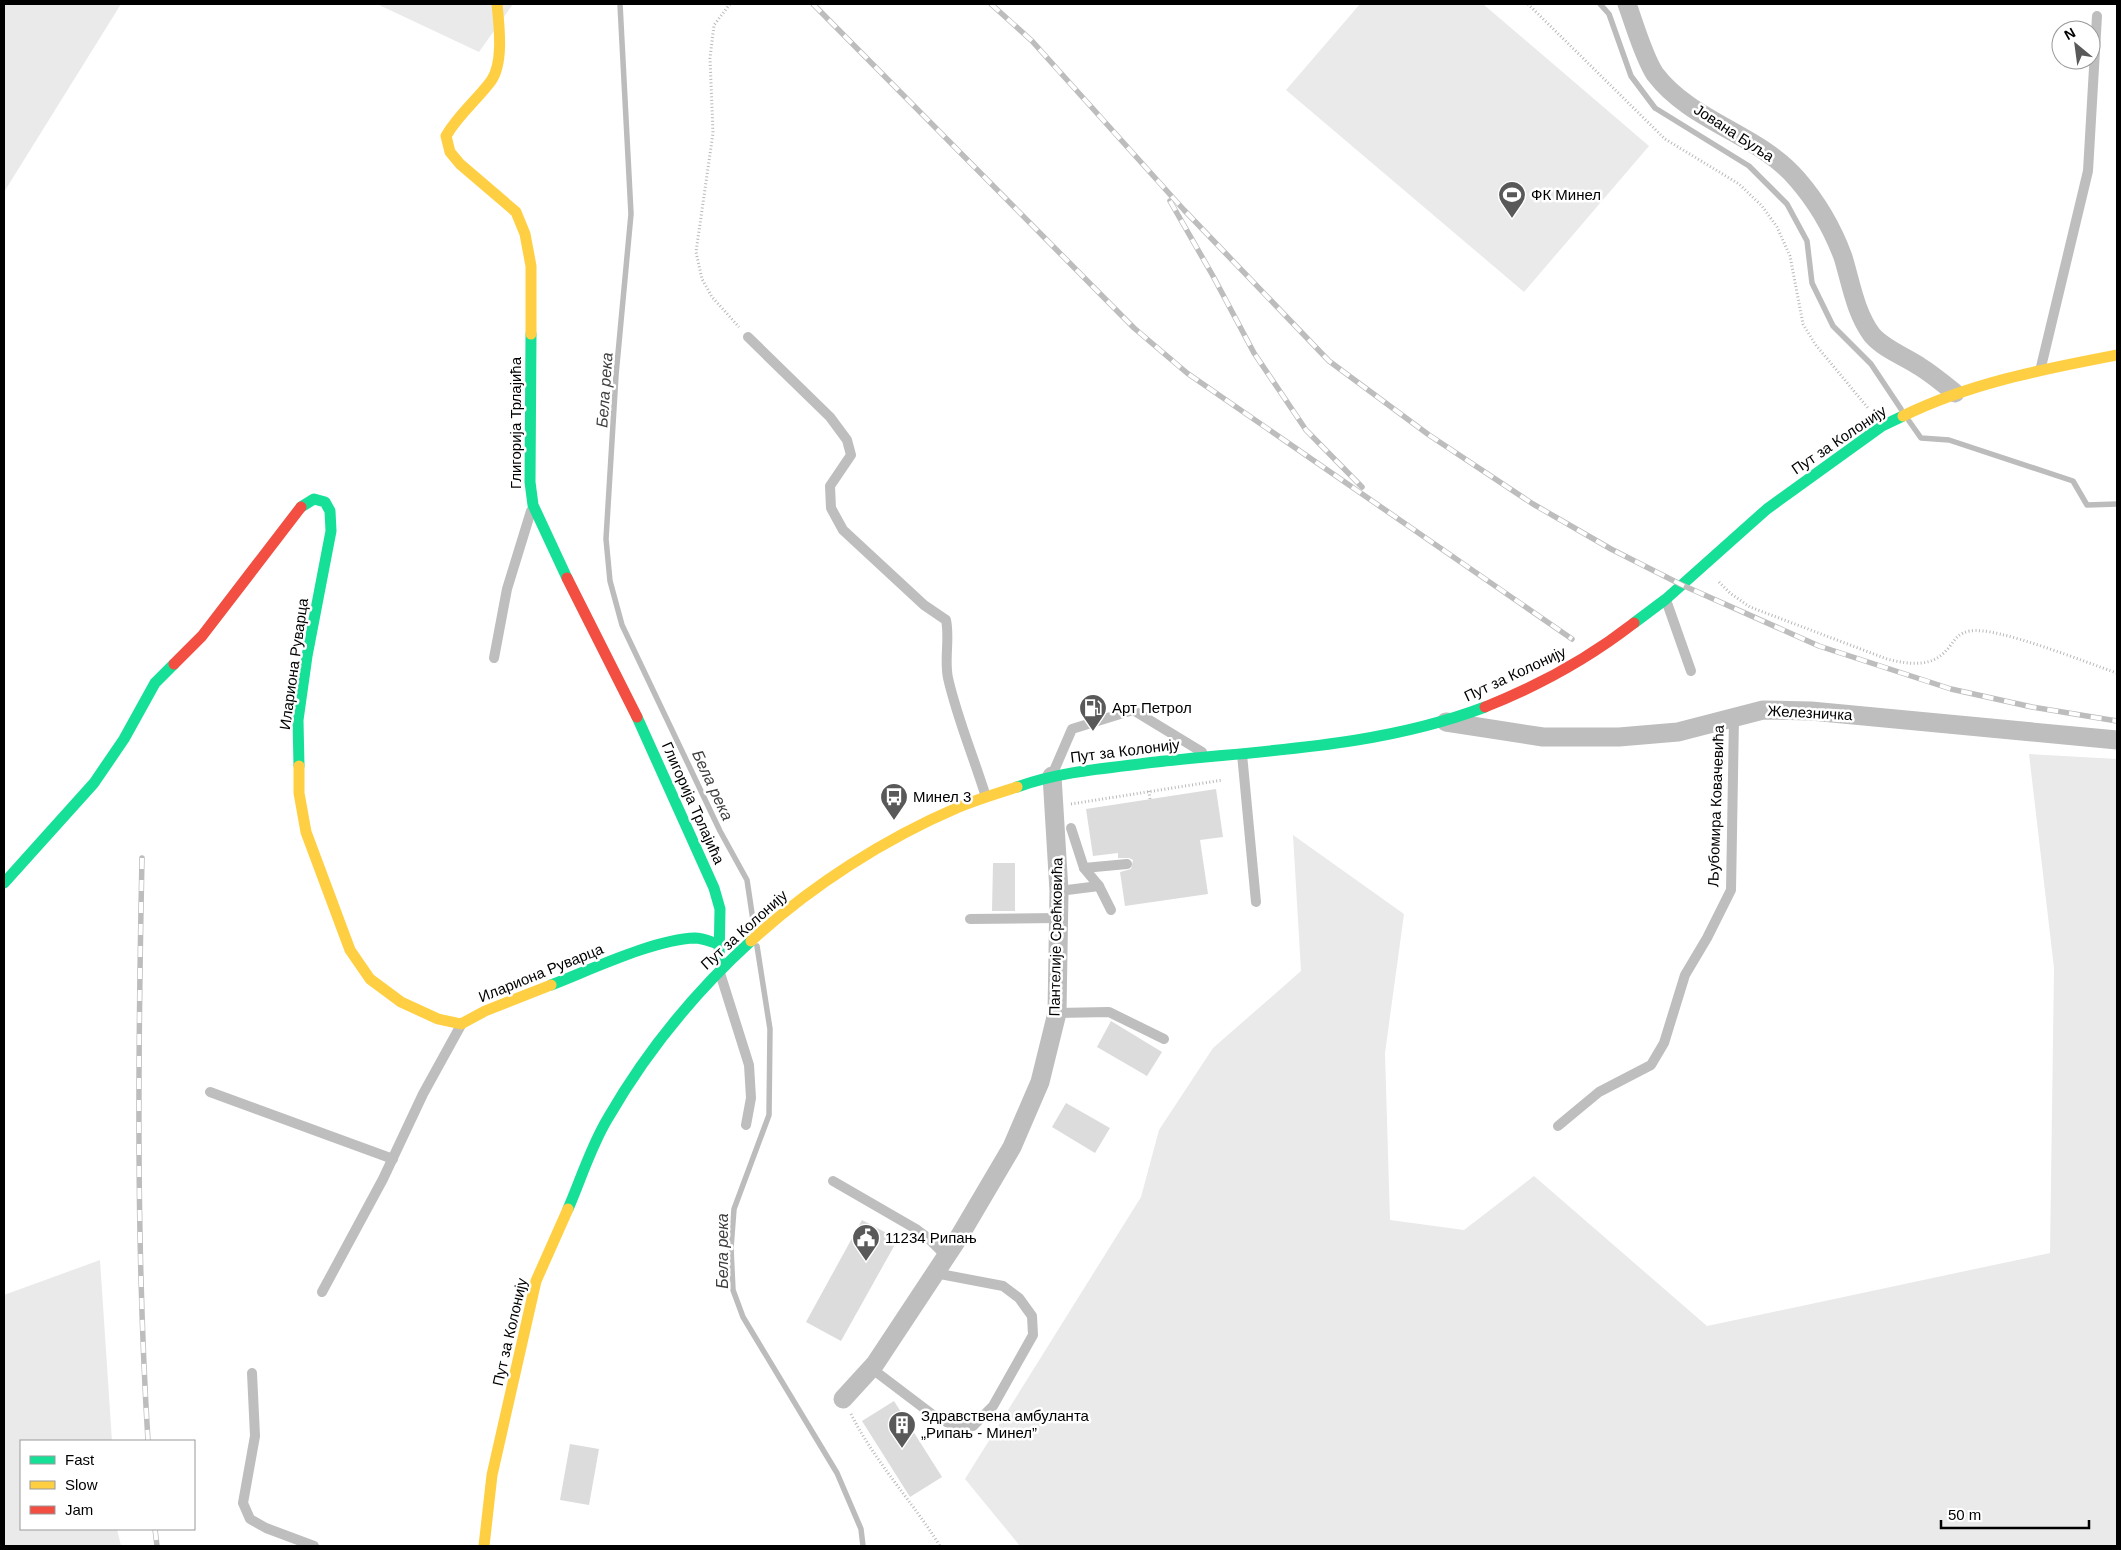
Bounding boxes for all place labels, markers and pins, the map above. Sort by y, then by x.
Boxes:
sports icon: ФК Минел [1497,180,1527,219]
place label: ФК Минел [1531,186,1601,203]
fuel station icon: Арт Петрол [1078,693,1108,732]
place label: Арт Петрол [1112,699,1192,716]
bus stop icon: Минел 3 [879,782,909,821]
place label: Минел 3 [913,788,971,805]
public building icon: 11234 Рипањ [851,1223,881,1262]
place label: 11234 Рипањ [885,1229,977,1246]
place label: Здравствена амбуланта „Рипањ - Минел” [921,1407,1090,1441]
building icon: Здравствена амбуланта „Рипањ - Минел” [887,1410,917,1449]

